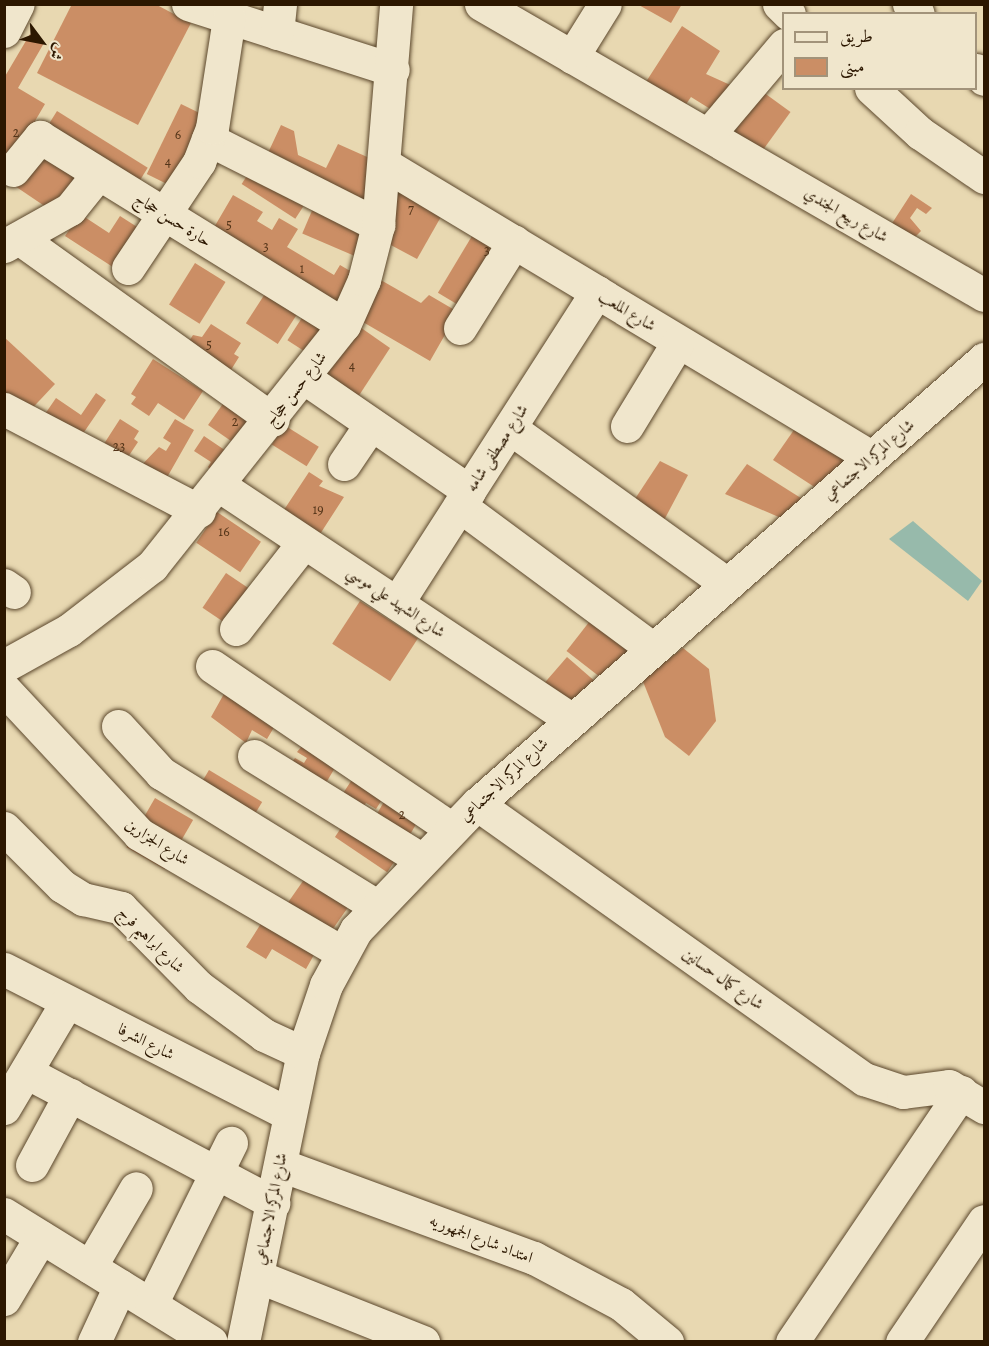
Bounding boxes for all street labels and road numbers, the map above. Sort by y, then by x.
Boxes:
street label: شارع ربيع الجندي [801,183,891,247]
street label: حارة حسن حجاج [131,189,215,251]
street label: شارع الملعب [595,286,659,336]
street label: شارع حسن حجاج [261,348,331,430]
street label: شارع مصطفى شامه [462,401,532,495]
street label: شارع المركز الاجتماعي [820,415,918,505]
street label: شارع الشهيد علي موسي [343,562,449,642]
street label: شارع المركز الاجتماعي [456,734,552,826]
street label: شارع الجزارين [121,814,193,870]
street label: شارع ابراهيم فرج [114,903,188,977]
street label: شارع كمال حسانين [679,944,767,1014]
street label: شارع الشرفا [115,1020,177,1064]
street label: شارع المركز الاجتماعي [251,1151,291,1267]
street label: امتداد شارع الجمهوريه [427,1211,535,1267]

